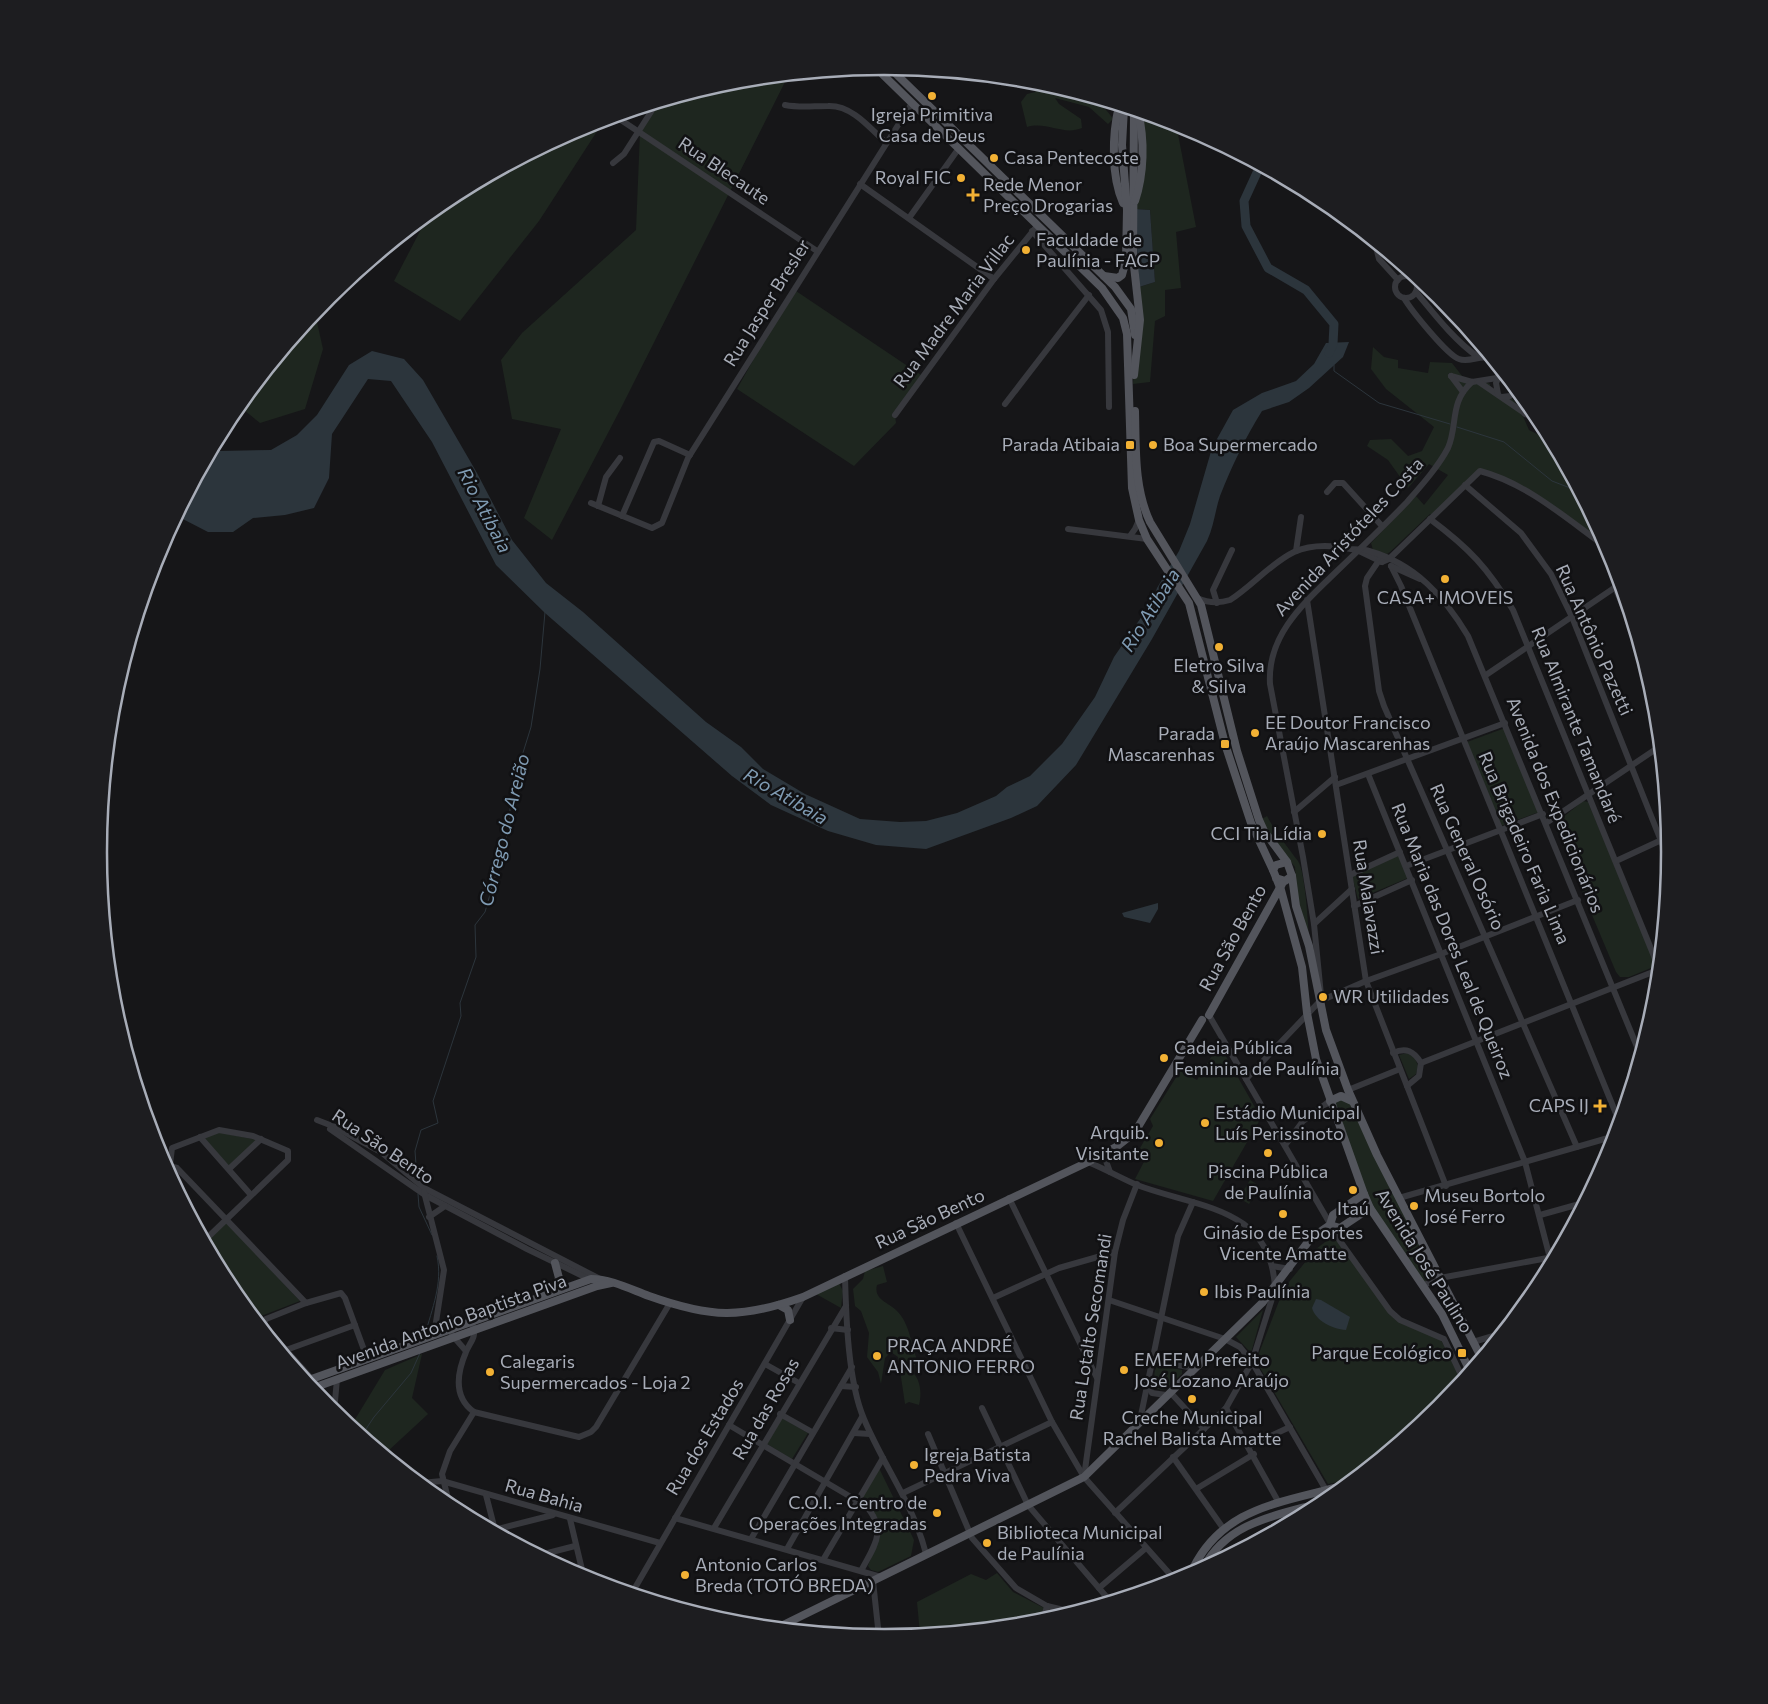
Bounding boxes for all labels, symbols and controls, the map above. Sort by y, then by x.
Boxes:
marker: Igreja Primitiva Casa de Deus [926,90,938,102]
place label: Igreja Primitiva Casa de Deus [871,103,993,146]
street label: Rua Blecaute [675,132,775,209]
place label: Casa Pentecoste [1004,146,1139,168]
marker: Casa Pentecoste [988,152,1000,164]
place label: Royal FIC [875,166,951,188]
marker: Royal FIC [955,172,967,184]
place label: Rede Menor Preço Drogarias [983,173,1113,216]
marker: Rede Menor Preço Drogarias [967,189,979,201]
place label: Faculdade de Paulínia - FACP [1036,228,1160,271]
street label: Rua Madre Maria Villac [888,229,1018,392]
street label: Rua Jasper Bresler [718,235,814,370]
marker: Faculdade de Paulínia - FACP [1020,244,1032,256]
place label: Parada Atibaia [1002,433,1120,455]
place label: Boa Supermercado [1163,433,1318,455]
marker: Parada Atibaia [1124,439,1136,451]
marker: Boa Supermercado [1147,439,1159,451]
street label: Avenida Aristóteles Costa [1269,452,1428,620]
water label: Rio Atibaia [453,463,518,556]
street label: Rua Antônio Pazetti [1552,561,1638,719]
water label: Rio Atibaia [1115,564,1184,655]
marker: CASA+ IMOVEIS [1439,573,1451,585]
place label: CASA+ IMOVEIS [1377,586,1513,608]
street label: Rua Almirante Tamandaré [1527,623,1626,826]
marker: Eletro Silva & Silva [1213,641,1225,653]
place label: Eletro Silva & Silva [1173,654,1265,697]
street label: Avenida dos Expedicionários [1502,693,1609,916]
place label: EE Doutor Francisco Araújo Mascarenhas [1265,711,1431,754]
place label: Parada Mascarenhas [1107,722,1215,765]
marker: EE Doutor Francisco Araújo Mascarenhas [1249,727,1261,739]
marker: Parada Mascarenhas [1219,738,1231,750]
street label: Rua Brigadeiro Faria Lima [1474,748,1575,947]
water label: Córrego do Areião [473,751,534,909]
water label: Rio Atibaia [740,762,833,829]
street label: Rua General Osório [1426,780,1510,933]
street label: Rua Maria das Dores Leal de Queiroz [1387,800,1518,1082]
place label: CCI Tia Lídia [1210,822,1312,844]
marker: CCI Tia Lídia [1316,828,1328,840]
street label: Rua Malavazzi [1349,838,1389,956]
street label: Rua São Bento [1194,880,1270,995]
place label: WR Utilidades [1333,985,1449,1007]
marker: WR Utilidades [1317,991,1329,1003]
place label: Cadeia Pública Feminina de Paulínia [1174,1036,1340,1079]
marker: Cadeia Pública Feminina de Paulínia [1158,1052,1170,1064]
place label: CAPS IJ [1529,1094,1589,1116]
marker: CAPS IJ [1593,1099,1607,1113]
place label: Estádio Municipal Luís Perissinoto [1215,1101,1360,1144]
street label: Rua São Bento [328,1104,439,1188]
marker: Estádio Municipal Luís Perissinoto [1199,1117,1211,1129]
place label: Arquib. Visitante [1075,1121,1149,1164]
marker: Arquib. Visitante [1153,1137,1165,1149]
marker: Piscina Pública de Paulínia [1262,1147,1274,1159]
place label: Piscina Pública de Paulínia [1208,1160,1328,1203]
street label: Rua São Bento [871,1183,988,1253]
marker: Itaú [1347,1184,1359,1196]
street label: Avenida José Paulino [1371,1184,1478,1337]
place label: Museu Bortolo José Ferro [1424,1184,1545,1227]
place label: Itaú [1337,1197,1369,1219]
marker: Museu Bortolo José Ferro [1408,1200,1420,1212]
marker: Ginásio de Esportes Vicente Amatte [1277,1208,1289,1220]
place label: Ginásio de Esportes Vicente Amatte [1203,1221,1363,1264]
street label: Rua Lotalto Secomandi [1064,1232,1116,1422]
street label: Avenida Antonio Baptista Piva [332,1269,569,1373]
place label: Ibis Paulínia [1214,1280,1310,1302]
marker: Ibis Paulínia [1198,1286,1210,1298]
place label: PRAÇA ANDRÉ ANTONIO FERRO [887,1334,1035,1377]
place label: Parque Ecológico [1311,1341,1452,1363]
marker: Parque Ecológico [1456,1347,1468,1359]
place label: EMEFM Prefeito José Lozano Araújo [1134,1348,1289,1391]
place label: Calegaris Supermercados - Loja 2 [500,1350,691,1393]
marker: PRAÇA ANDRÉ ANTONIO FERRO [871,1350,883,1362]
street label: Rua das Rosas [727,1354,803,1463]
marker: EMEFM Prefeito José Lozano Araújo [1118,1364,1130,1376]
marker: Calegaris Supermercados - Loja 2 [484,1366,496,1378]
street label: Rua dos Estados [661,1374,748,1499]
marker: Creche Municipal Rachel Balista Amatte [1186,1393,1198,1405]
place label: Creche Municipal Rachel Balista Amatte [1103,1406,1281,1449]
place label: Igreja Batista Pedra Viva [924,1443,1031,1486]
marker: Igreja Batista Pedra Viva [908,1459,920,1471]
street label: Rua Bahia [503,1473,586,1517]
place label: C.O.I. - Centro de Operações Integradas [749,1491,927,1534]
marker: C.O.I. - Centro de Operações Integradas [931,1507,943,1519]
place label: Biblioteca Municipal de Paulínia [997,1521,1163,1564]
marker: Biblioteca Municipal de Paulínia [981,1537,993,1549]
place label: Antonio Carlos Breda (TOTÓ BREDA) [695,1553,874,1596]
marker: Antonio Carlos Breda (TOTÓ BREDA) [679,1569,691,1581]

